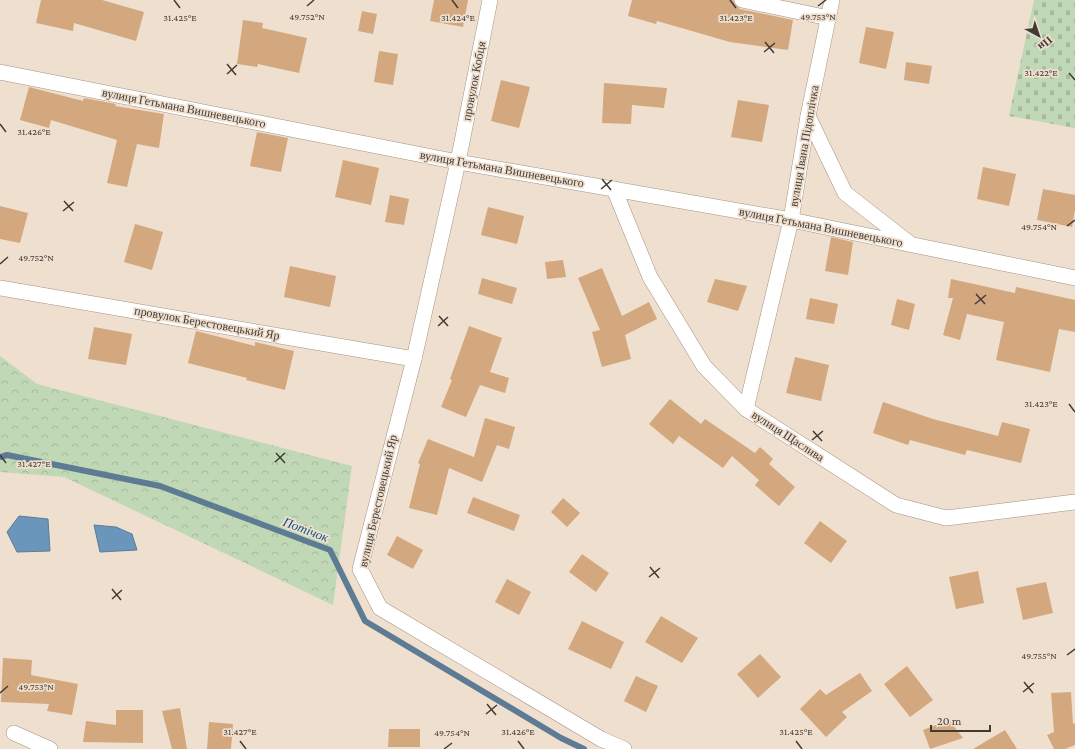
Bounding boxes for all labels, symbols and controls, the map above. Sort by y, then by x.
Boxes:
text: 49.752°N [289,11,325,22]
text: 49.753°N [800,11,836,22]
text: 31.425°E [163,12,197,23]
text: 31.424°E [441,12,475,23]
text: 31.423°E [719,12,753,23]
north arrow [1019,16,1059,56]
text: Пн [1035,34,1055,53]
street label: провулок Кобця [459,40,489,122]
text: 31.422°E [1024,67,1058,78]
street label: вулиця Івана Підоплічка [786,84,822,208]
street label: вулиця Гетьмана Вишневецького [101,85,267,131]
text: 31.426°E [17,126,51,137]
street label: вулиця Гетьмана Вишневецького [419,148,585,190]
street label: вулиця Гетьмана Вишневецького [738,204,904,250]
text: 49.754°N [1021,221,1058,232]
text: 49.752°N [18,252,54,263]
street label: провулок Берестовецький Яр [133,303,281,343]
text: 31.423°E [1024,398,1058,409]
street label: вулиця Щаслива [749,407,827,465]
street label: вулиця Берестовецький Яр [356,433,400,569]
text: 31.427°E [17,458,51,469]
water label: Потічок [280,514,332,545]
text: 49.755°N [1021,650,1057,661]
text: 49.753°N [18,681,54,692]
scale bar [931,707,990,733]
text: 20 m [937,714,962,728]
text: 31.427°E [223,726,257,737]
text: 31.426°E [501,726,535,737]
text: 31.425°E [779,726,813,737]
text: 49.754°N [434,727,471,738]

